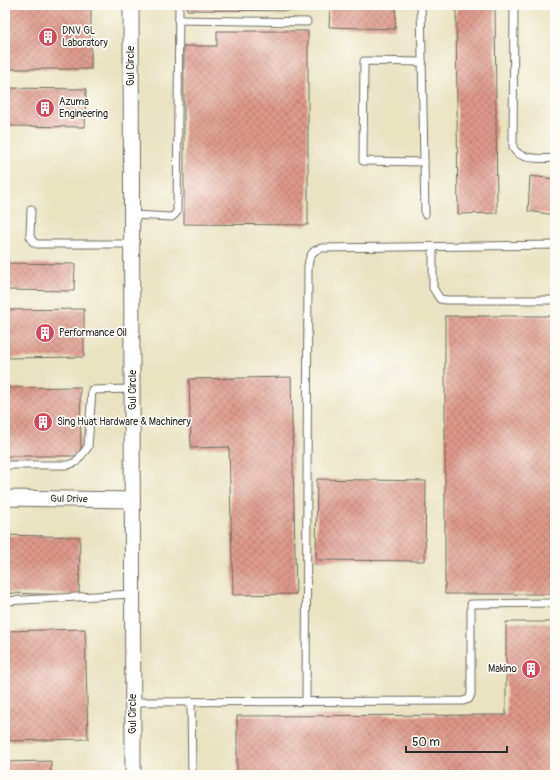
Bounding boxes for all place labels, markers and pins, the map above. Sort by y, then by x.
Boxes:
place label: DNV GL Laboratory [62,25,108,49]
building icon: DNV GL Laboratory [37,26,59,48]
place label: Azuma Engineering [59,96,108,120]
building icon: Azuma Engineering [34,97,56,119]
building icon: Performance Oil [34,322,56,344]
place label: Performance Oil [59,327,127,339]
building icon: Sing Huat Hardware & Machinery [32,411,54,433]
place label: Sing Huat Hardware & Machinery [57,416,191,428]
building icon: Makino [520,658,542,680]
place label: Makino [488,663,518,675]

